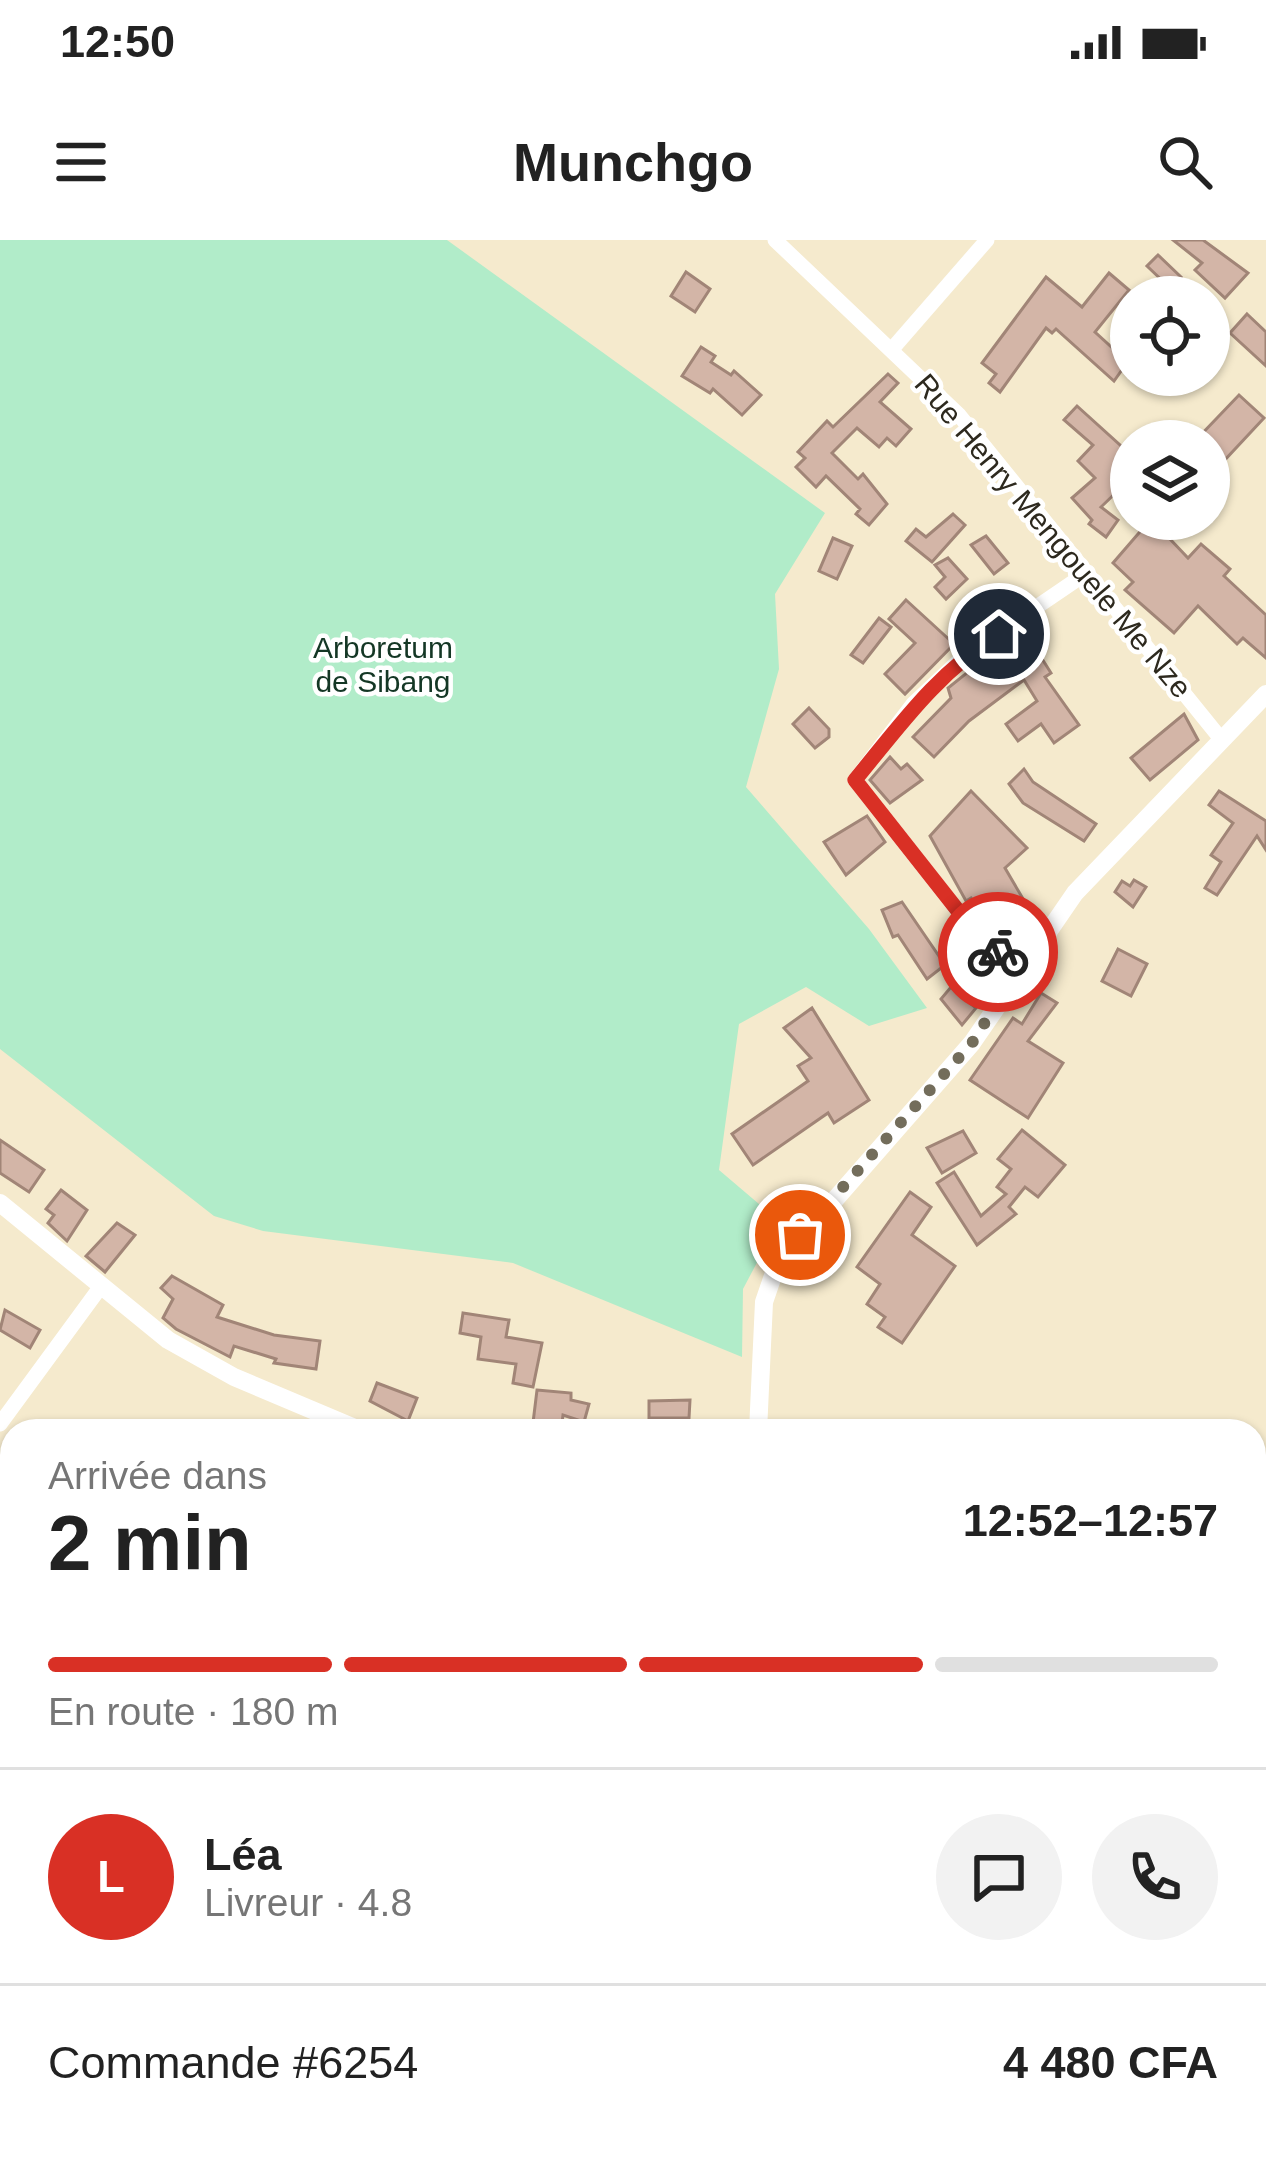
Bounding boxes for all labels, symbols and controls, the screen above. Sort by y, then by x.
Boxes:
text: 12:50 [60,16,175,67]
icon: menu [48,129,114,195]
icon: search [1152,129,1218,195]
text: Munchgo [513,132,753,192]
map controls [1110,276,1230,540]
button: locate [1110,276,1230,396]
street label: Rue Henry Mengouele Me Nze [908,367,1198,704]
button: layers [1110,420,1230,540]
pin [948,583,1050,685]
icon: home [966,601,1032,667]
park label: Arboretum de Sibang [313,631,453,698]
courier [938,892,1058,1012]
icon: bike [965,919,1031,985]
pin [749,1184,851,1286]
icon: bag [767,1202,833,1268]
text: Arrivée dans [48,1454,267,1497]
text: 12:52–12:57 [963,1495,1218,1546]
text: 2 min [48,1499,252,1587]
text: En route · 180 m [48,1690,338,1733]
button: chat [936,1814,1062,1940]
button: phone [1092,1814,1218,1940]
text: Léa [204,1829,282,1880]
text: L [97,1851,125,1902]
text: Livreur · 4.8 [204,1881,412,1924]
text: Commande #6254 [48,2037,418,2088]
text: 4 480 CFA [1003,2037,1218,2088]

